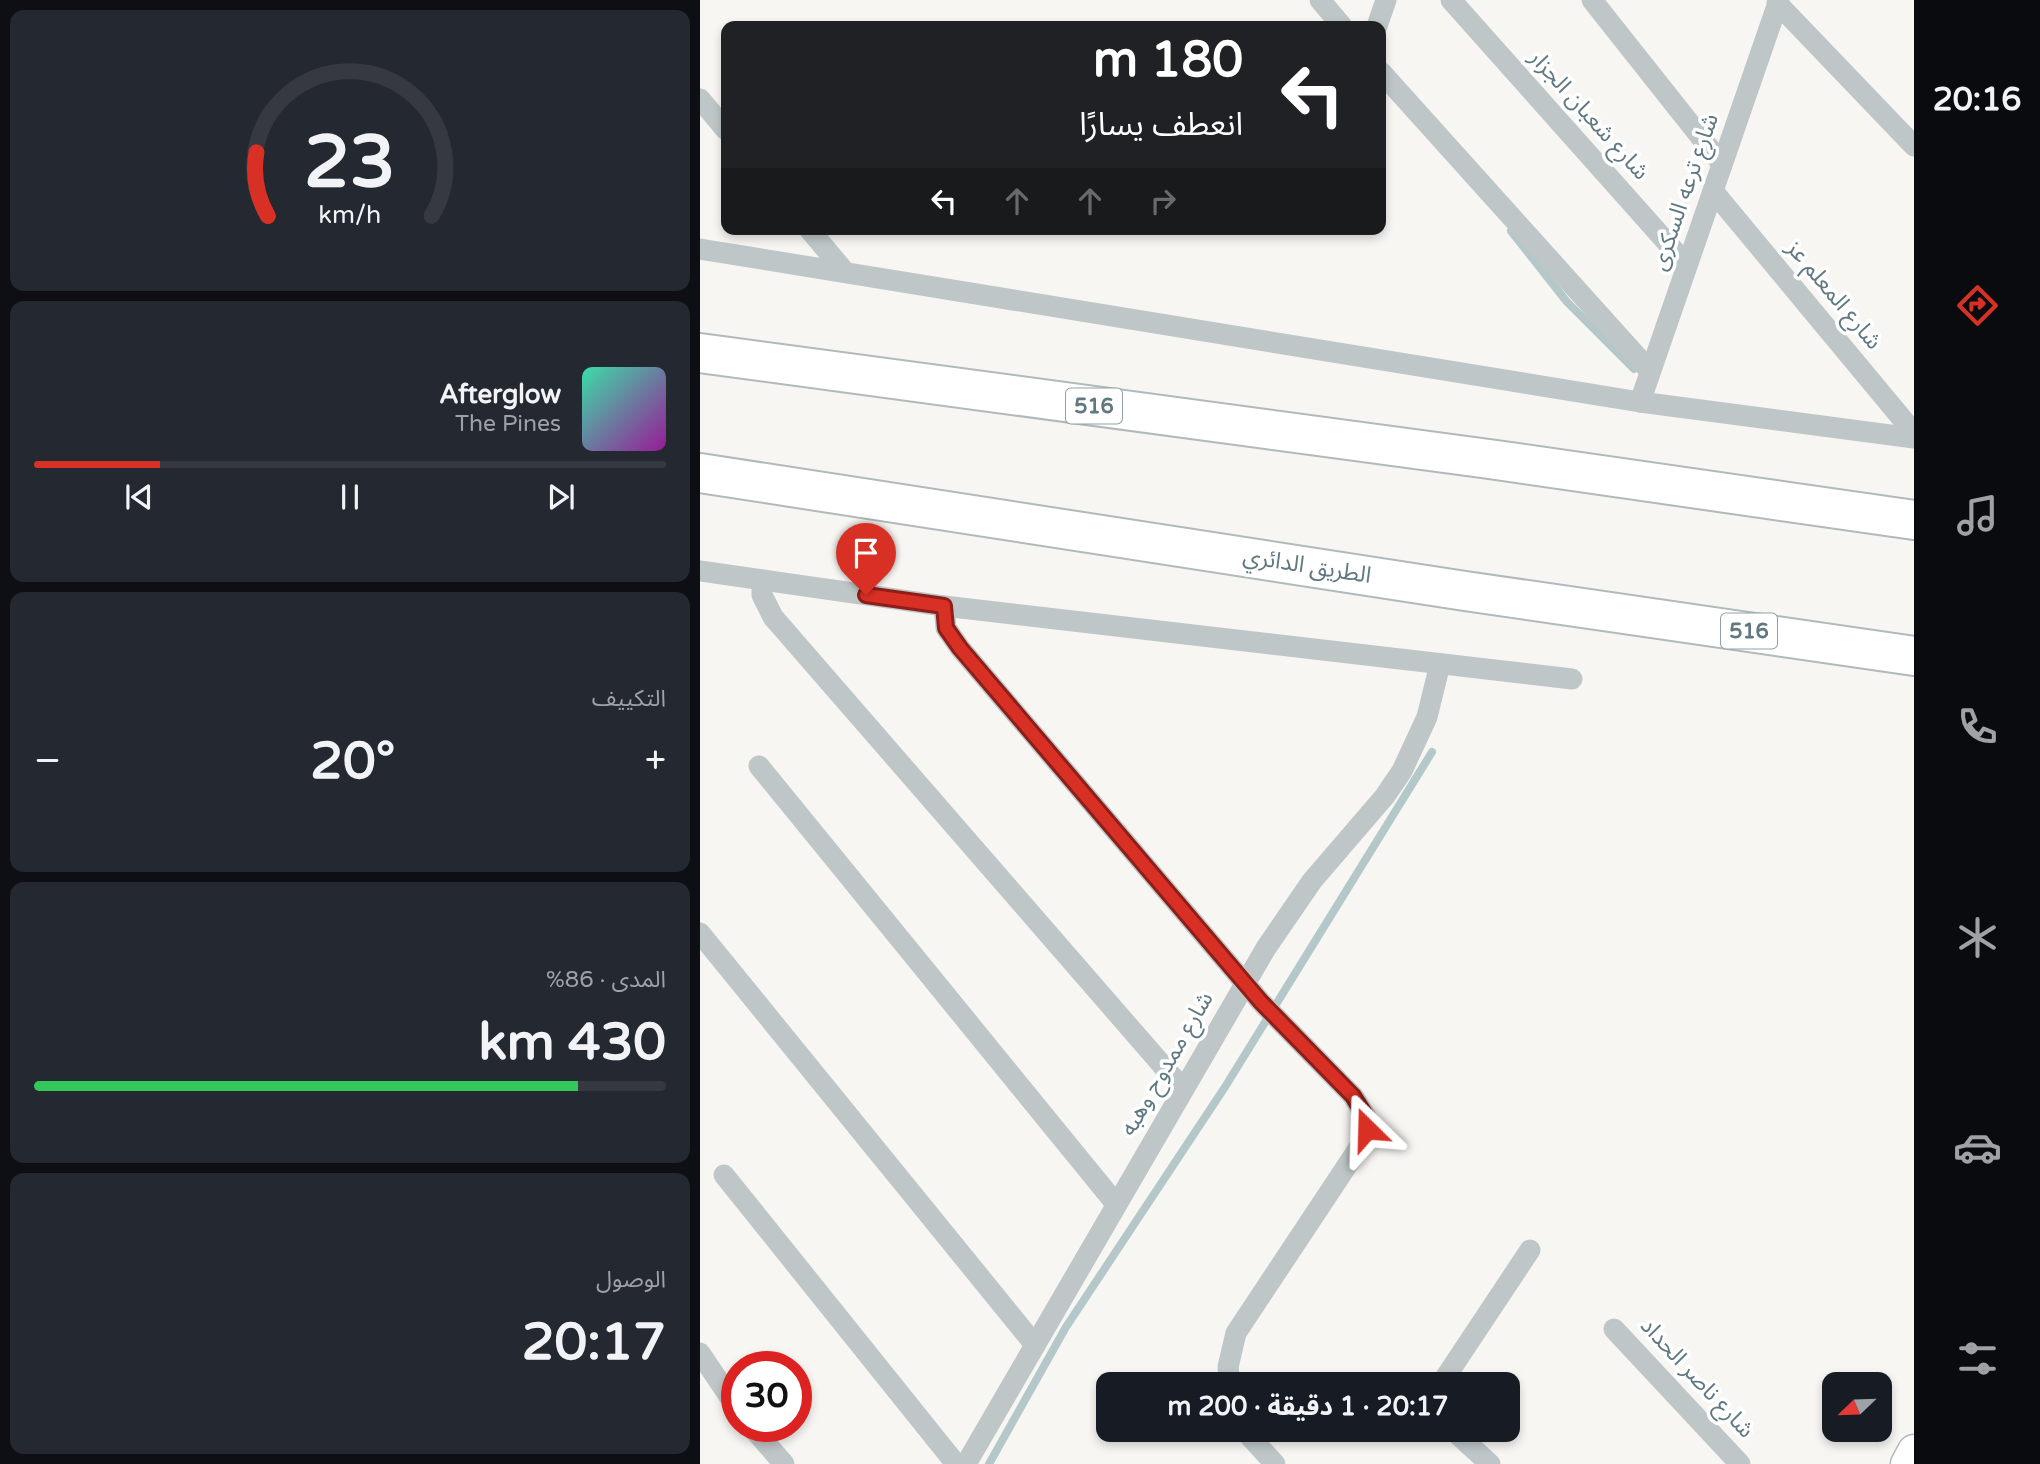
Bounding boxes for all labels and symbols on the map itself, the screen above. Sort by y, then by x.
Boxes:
street label: شارع شعبان الجزار [1521,43,1655,187]
street label: شارع ترعه السكرى [1645,110,1727,275]
street label: شارع المعلم عز [1778,234,1888,357]
road number: 516 [1066,388,1122,424]
pin [836,523,896,595]
street label: الطريق الدائري [1240,542,1373,592]
road number: 516 [1721,614,1777,648]
street label: شارع ممدوح وهبه [1114,987,1221,1142]
position arrow [1330,1092,1404,1166]
street label: شارع ناصر الحداد [1633,1312,1760,1445]
speed limit sign: 30 [721,1351,812,1442]
north arrow [1822,1372,1892,1442]

